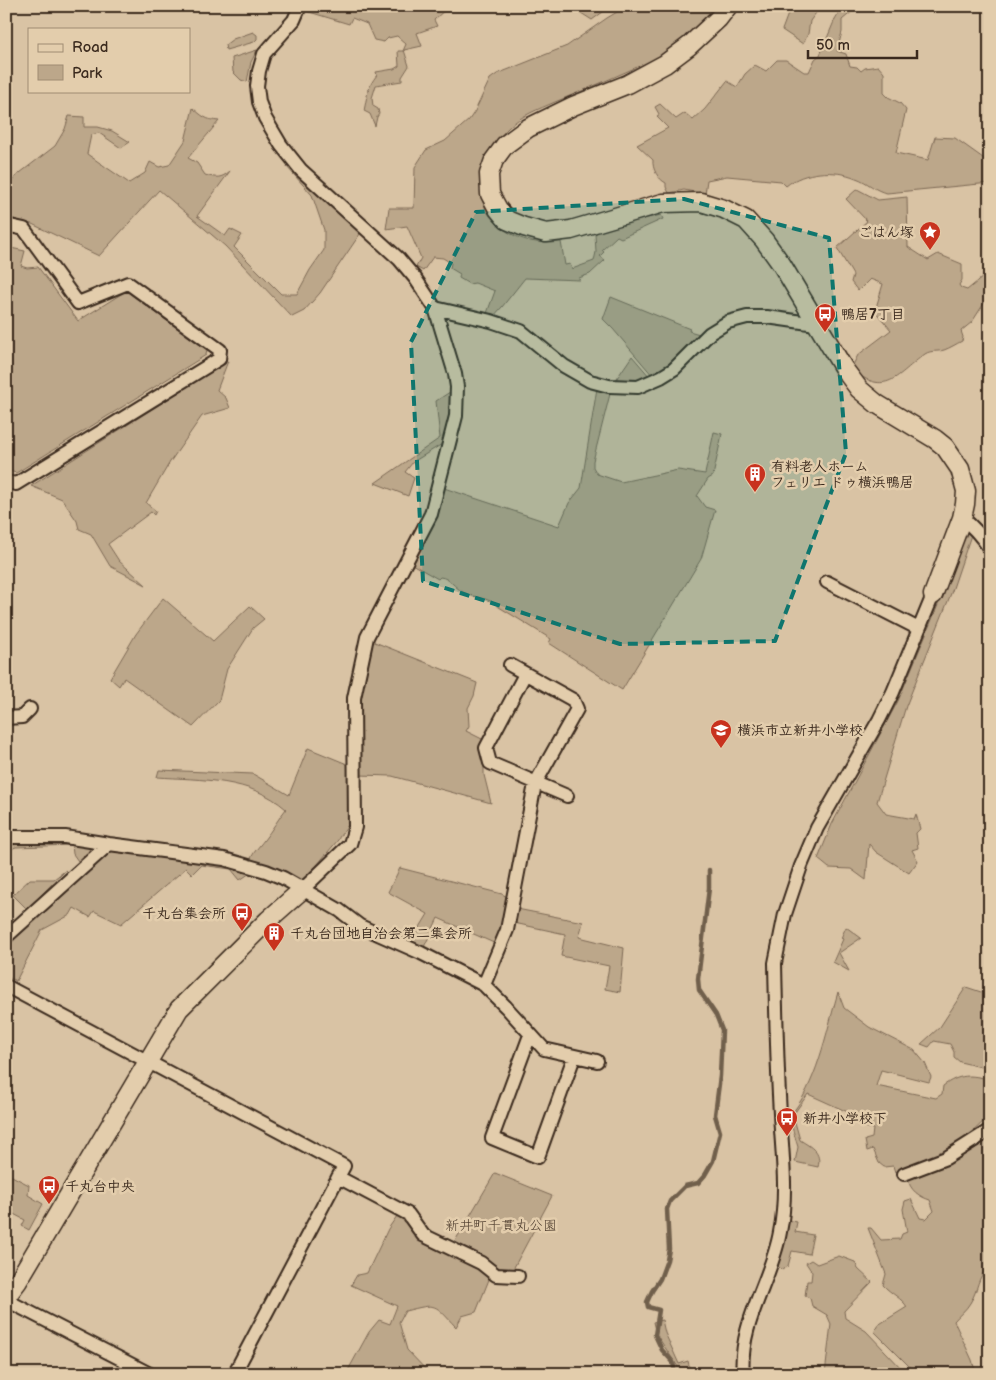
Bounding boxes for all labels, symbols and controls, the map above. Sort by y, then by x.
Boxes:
legend [28,28,190,92]
scale bar [808,28,917,60]
text: 50 m [816,36,850,55]
text: Road [72,38,108,57]
text: Park [72,64,103,83]
place icon: ごはん塚 [918,220,942,251]
place label: ごはん塚 [858,224,914,241]
bus stop icon: 鴨居7丁目 [813,302,837,333]
place label: 鴨居7丁目 [841,306,905,323]
place label: 有料老人ホーム フェリエ ドゥ横浜鴨居 [771,458,914,491]
building icon: 有料老人ホーム フェリエ ドゥ横浜鴨居 [743,462,767,493]
school or university icon: 横浜市立新井小学校 [709,718,733,749]
place label: 横浜市立新井小学校 [737,722,863,739]
bus stop icon: 千丸台集会所 [230,901,254,932]
place label: 千丸台集会所 [142,905,226,922]
building icon: 千丸台団地自治会第二集会所 [262,921,286,952]
place label: 千丸台団地自治会第二集会所 [290,925,472,942]
bus stop icon: 新井小学校下 [775,1106,799,1137]
place label: 新井小学校下 [803,1110,887,1127]
bus stop icon: 千丸台中央 [37,1174,61,1205]
place label: 千丸台中央 [65,1178,135,1195]
park label: 新井町千貫丸公園 [445,1217,557,1234]

